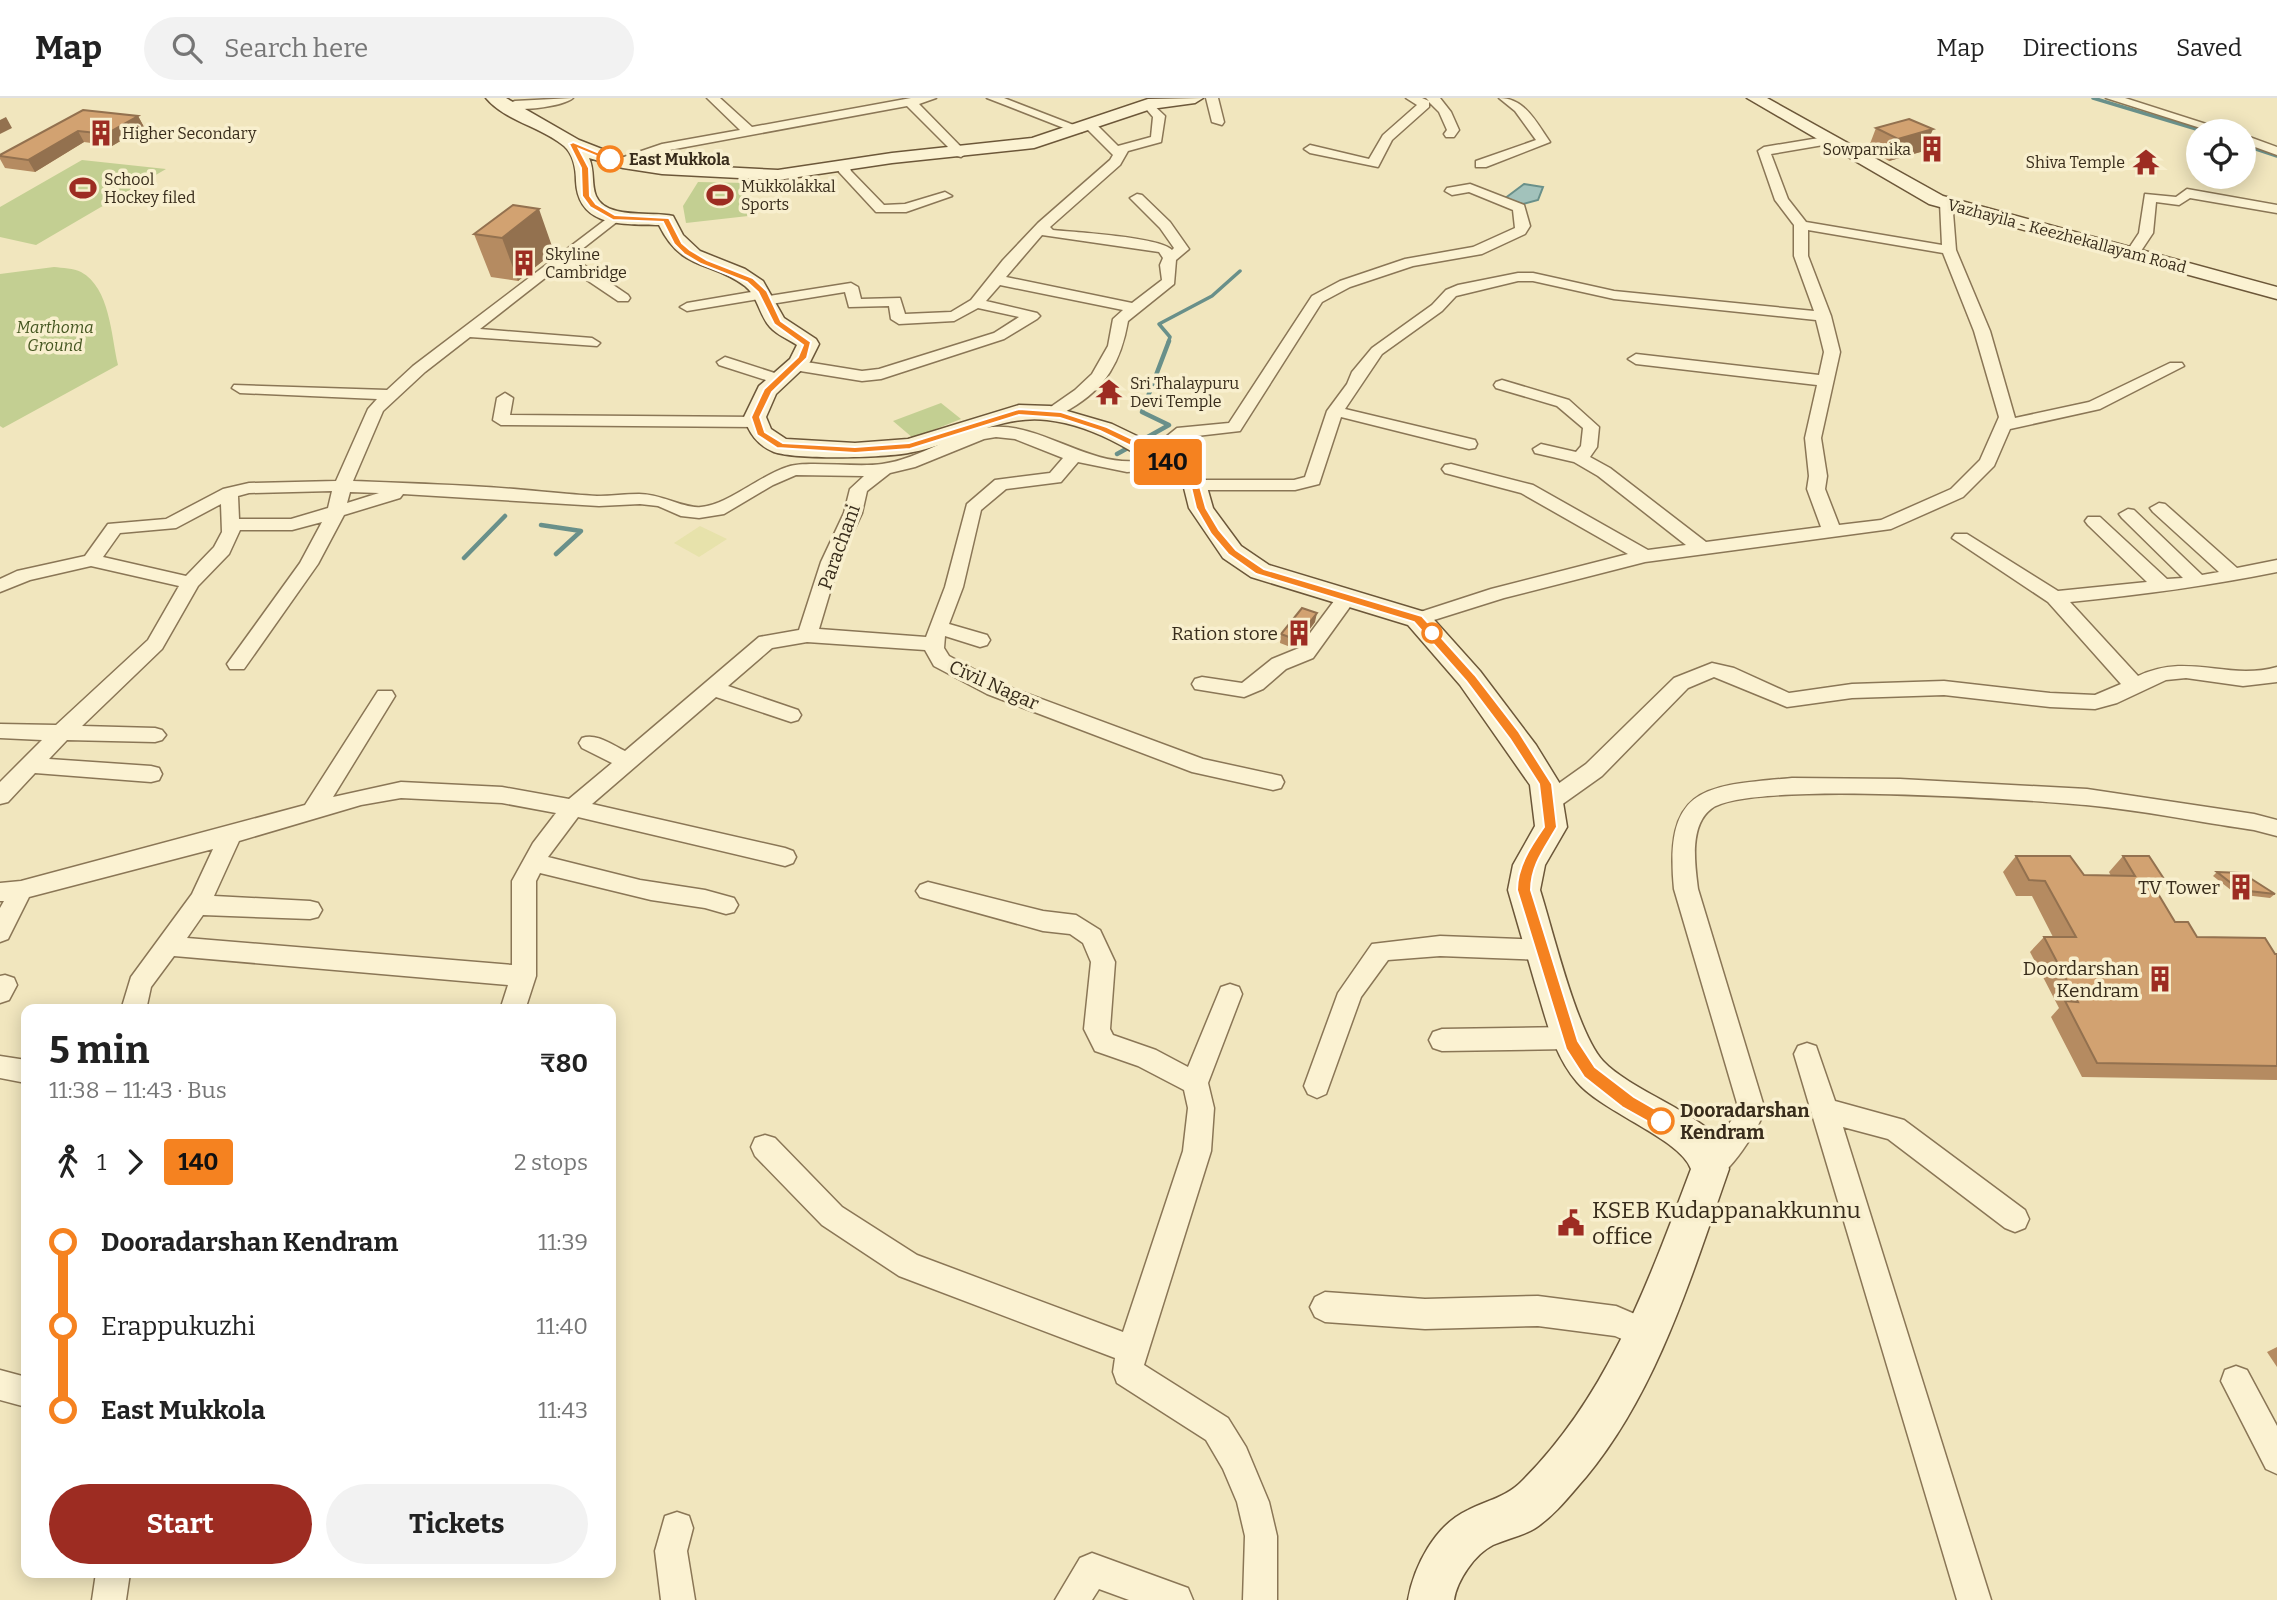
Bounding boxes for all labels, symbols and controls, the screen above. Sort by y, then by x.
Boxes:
search box [144,17,634,80]
text: Map [35,28,102,68]
icon: search [168,29,206,67]
text: Search here [224,33,368,64]
text: Map [1936,34,1985,62]
text: Directions [2023,34,2138,62]
text: Saved [2176,34,2242,62]
building icon: Higher Secondary [86,118,116,148]
map controls [2186,119,2256,189]
button: locate [2186,119,2256,189]
place label: Higher Secondary [122,124,257,143]
building icon: Sowparnika [1917,134,1947,164]
place label: Sowparnika [1823,140,1911,159]
marker: East Mukkola [597,146,623,172]
temple icon: Shiva Temple [2131,147,2161,177]
place label: East Mukkola [629,150,730,169]
place label: Shiva Temple [2025,153,2125,172]
place label: School Hockey filed [104,170,196,207]
sports icon: School Hockey filed [68,173,98,203]
place label: Mukkolakkal Sports [741,177,836,214]
sports icon: Mukkolakkal Sports [705,180,735,210]
street label: Vazhayila - Keezhekallayam Road [1945,195,2189,277]
place label: Skyline Cambridge [545,245,627,282]
building icon: Skyline Cambridge [509,248,539,278]
park label: Marthoma Ground [16,318,94,355]
place label: Sri Thalaypuru Devi Temple [1130,374,1239,411]
temple icon: Sri Thalaypuru Devi Temple [1094,377,1124,407]
line badge: 140 [1128,439,1208,485]
text: 140 [1148,448,1188,476]
street label: Parachani [813,501,865,593]
building icon: Ration store [1284,618,1314,648]
place label: Ration store [1171,622,1278,645]
unlabelled marker [1422,623,1442,643]
street label: Civil Nagar [945,655,1043,715]
building icon: TV Tower [2226,872,2256,902]
place label: TV Tower [2138,876,2221,899]
place label: Doordarshan Kendram [2023,957,2139,1002]
building icon: Doordarshan Kendram [2145,964,2175,994]
text: 5 min [49,1027,149,1073]
text: ₹80 [540,1048,588,1079]
text: 11:38 – 11:43 · Bus [49,1076,227,1104]
place label: Dooradarshan Kendram [1680,1099,1810,1144]
marker: Dooradarshan Kendram [1648,1108,1674,1134]
icon: walk [49,1143,87,1181]
icon: forward [116,1143,154,1181]
text: 1 [97,1148,106,1176]
text: 140 [178,1148,219,1176]
text: 2 stops [514,1148,588,1176]
place label: KSEB Kudappanakkunnu office [1592,1196,1861,1250]
public building icon: KSEB Kudappanakkunnu office [1556,1208,1586,1238]
text: Dooradarshan Kendram [101,1227,398,1258]
text: 11:39 [538,1228,588,1256]
text: Erappukuzhi [101,1311,255,1342]
text: 11:40 [536,1312,588,1340]
text: East Mukkola [101,1395,265,1426]
text: 11:43 [538,1396,588,1424]
button: Start [49,1484,312,1564]
button: Tickets [326,1484,588,1564]

